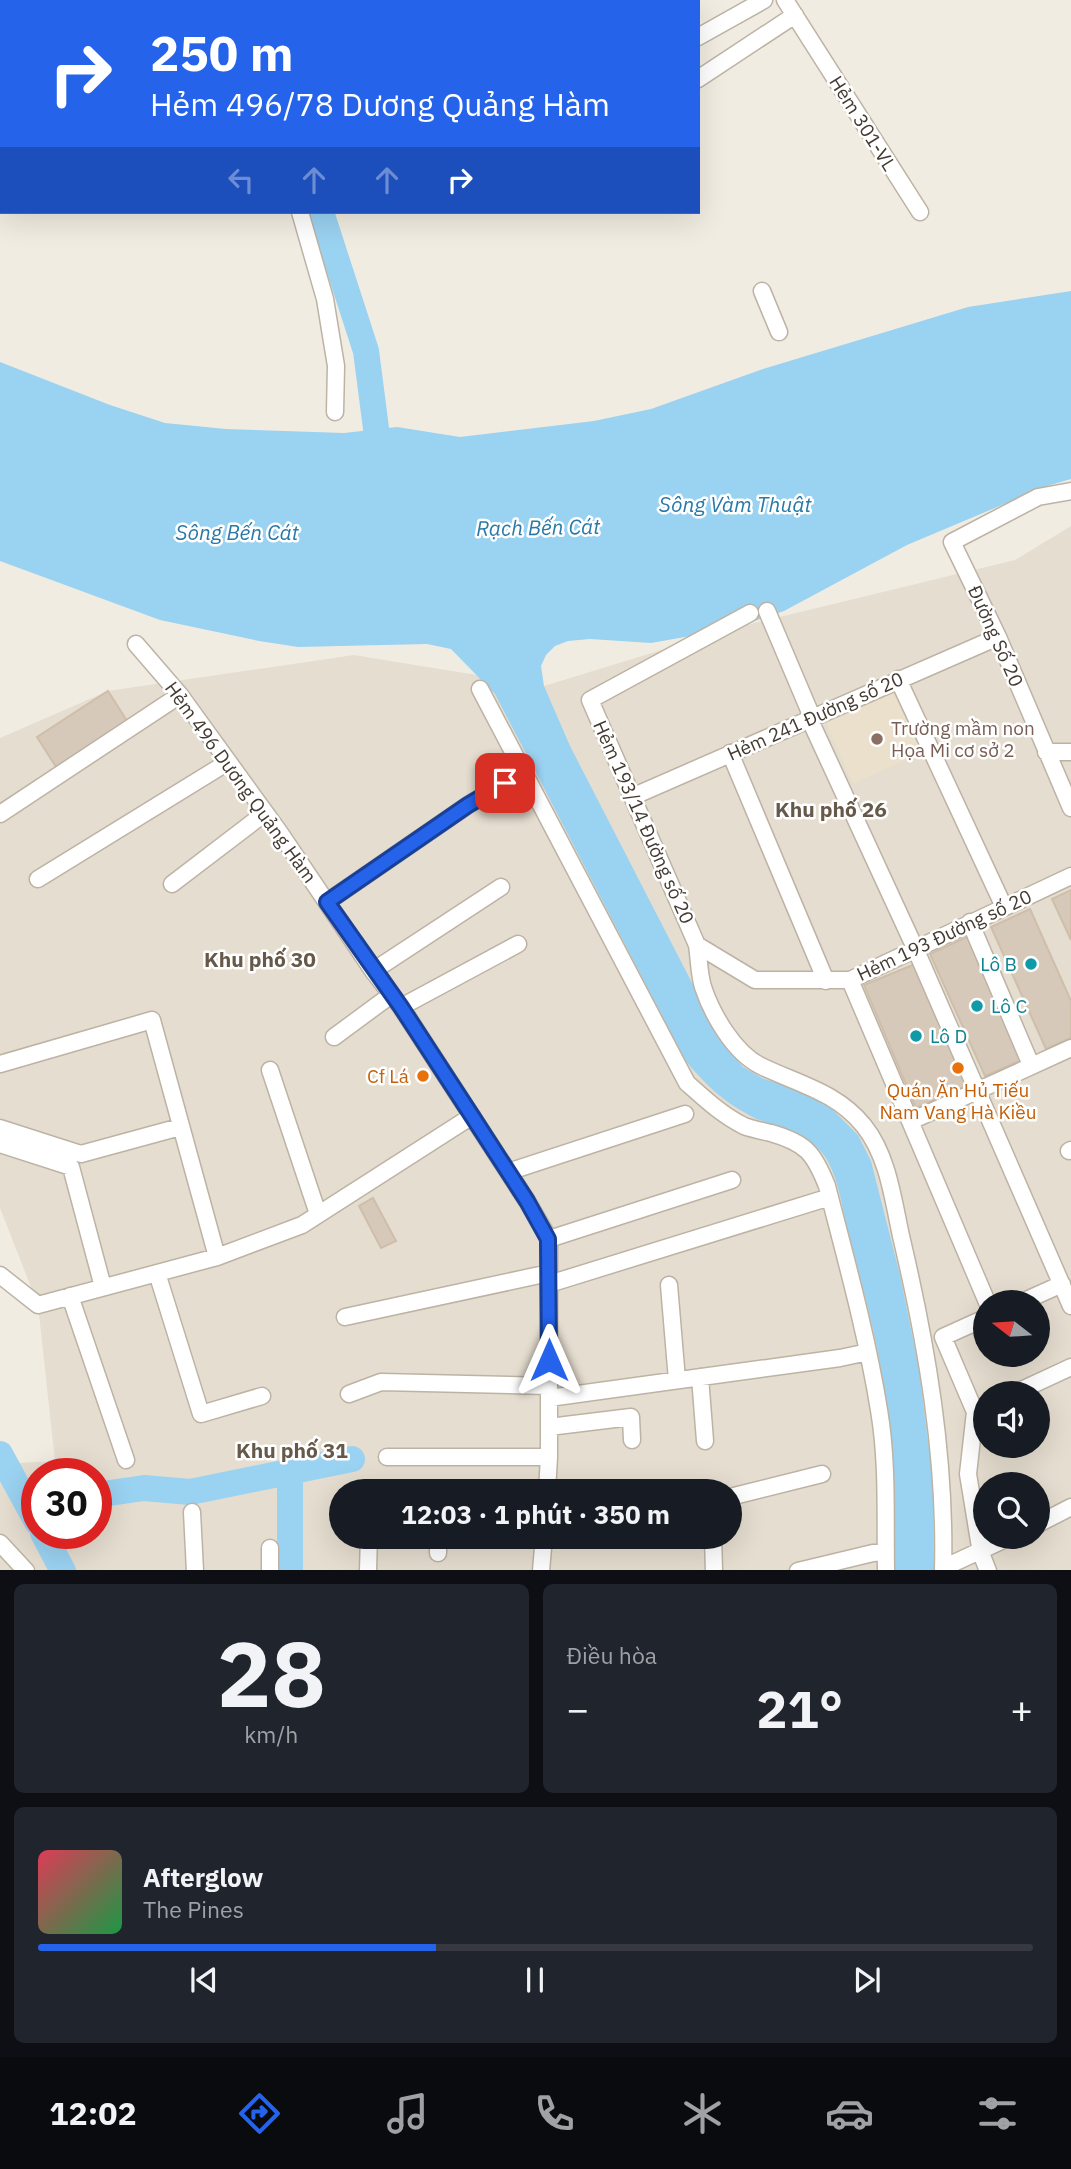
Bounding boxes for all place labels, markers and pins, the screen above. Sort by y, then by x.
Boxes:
place label: Trường mầm non Họa Mi cơ sở 2 [891,716,1035,762]
marker: Trường mầm non Họa Mi cơ sở 2 [869,731,885,747]
pin [475,753,535,813]
place label: Lô B [980,952,1017,976]
marker: Lô B [1023,956,1039,972]
place label: Lô C [991,994,1027,1018]
marker: Lô C [969,998,985,1014]
place label: Lô D [930,1024,967,1048]
marker: Lô D [908,1028,924,1044]
marker: Quán Ăn Hủ Tiếu Nam Vang Hà Kiều [950,1060,966,1076]
place label: Cf Lá [367,1064,409,1088]
marker: Cf Lá [415,1068,431,1084]
place label: Quán Ăn Hủ Tiếu Nam Vang Hà Kiều [879,1078,1037,1124]

